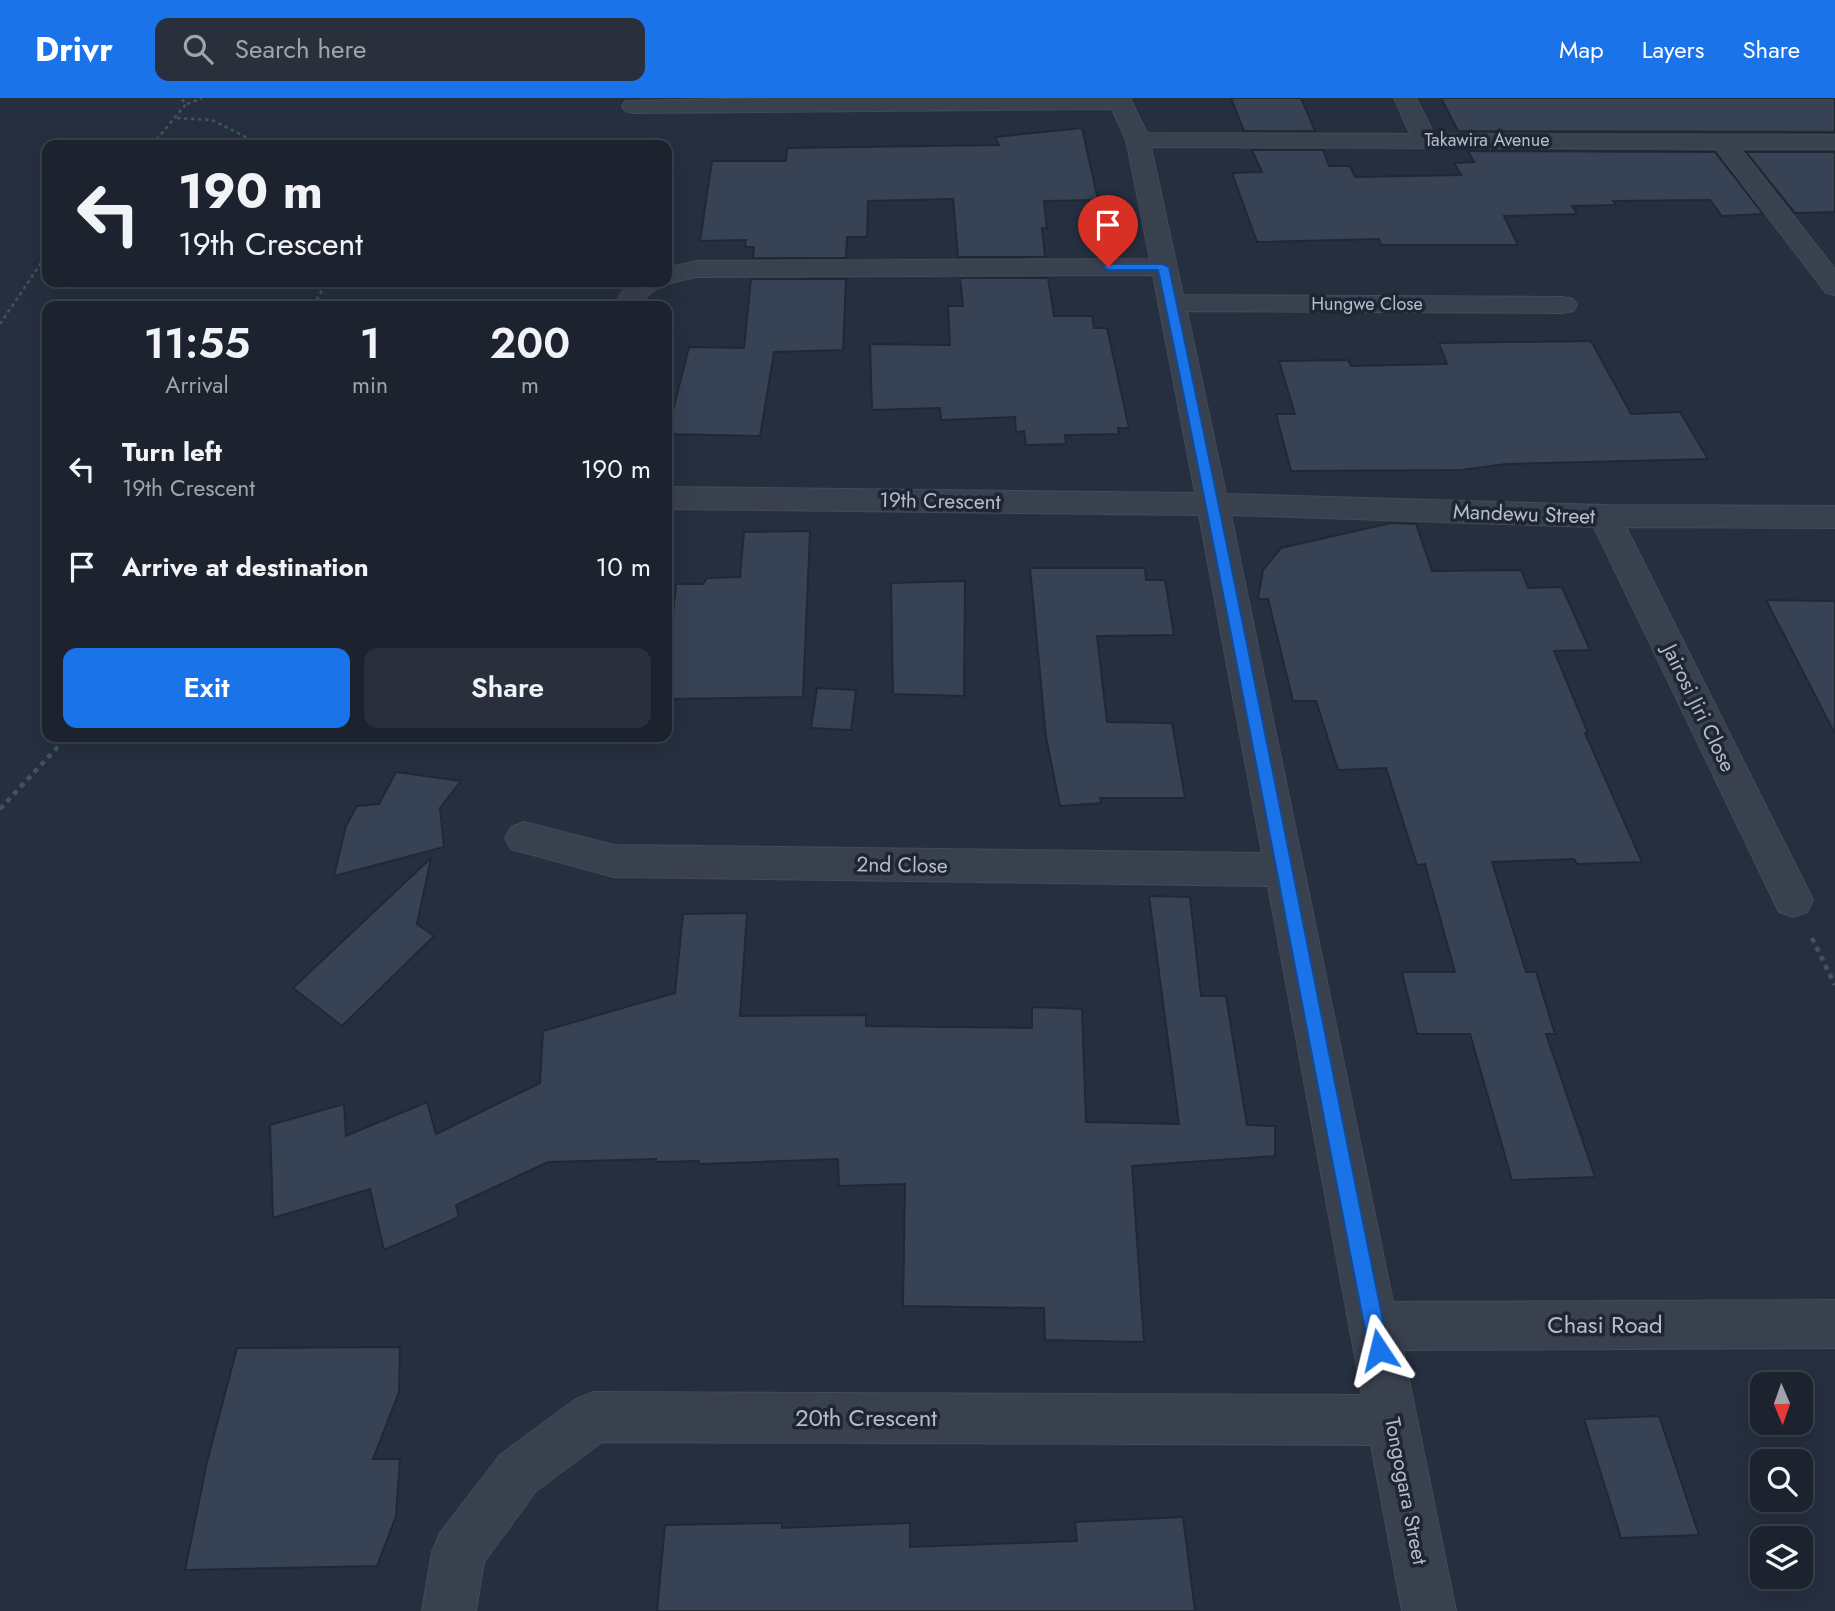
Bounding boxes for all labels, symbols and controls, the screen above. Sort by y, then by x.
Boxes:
search box [155,18,645,81]
text: Drivr [35,26,113,73]
icon: search [179,30,217,68]
text: Search here [235,30,366,68]
text: Map [1559,32,1604,67]
text: Layers [1642,32,1704,67]
text: Share [1742,32,1800,67]
street label: Takawira Avenue [1425,127,1549,153]
text: 190 m [178,156,323,226]
icon: left [63,168,154,259]
pin [1078,195,1138,267]
icon: arrive [1089,206,1127,244]
text: 19th Crescent [178,221,363,267]
street label: Hungwe Close [1311,291,1423,317]
text: 11:55 [144,313,250,374]
text: 1 [360,313,380,374]
text: 200 [490,313,570,374]
text: Arrival [165,368,229,402]
text: min [352,368,388,402]
text: m [521,368,539,402]
text: Turn left [122,433,222,471]
icon: left [63,450,101,488]
text: 190 m [581,450,651,488]
text: 19th Crescent [122,471,255,505]
street label: 19th Crescent [879,485,1001,517]
street label: Mandewu Street [1452,497,1596,531]
icon: arrive [63,548,101,586]
text: Arrive at destination [122,548,369,586]
text: 10 m [596,548,651,586]
street label: Jairosi Jiri Close [1654,636,1743,777]
button: Exit [63,648,350,728]
button: Share [364,648,651,728]
street label: 2nd Close [856,849,948,881]
street label: Chasi Road [1547,1307,1663,1342]
position arrow [1342,1313,1416,1387]
north arrow [1750,1372,1813,1435]
map controls [1750,1372,1813,1589]
street label: 20th Crescent [795,1400,937,1435]
street label: Tongogara Street [1377,1415,1435,1567]
button: search [1750,1449,1813,1512]
button: layers [1750,1526,1813,1589]

